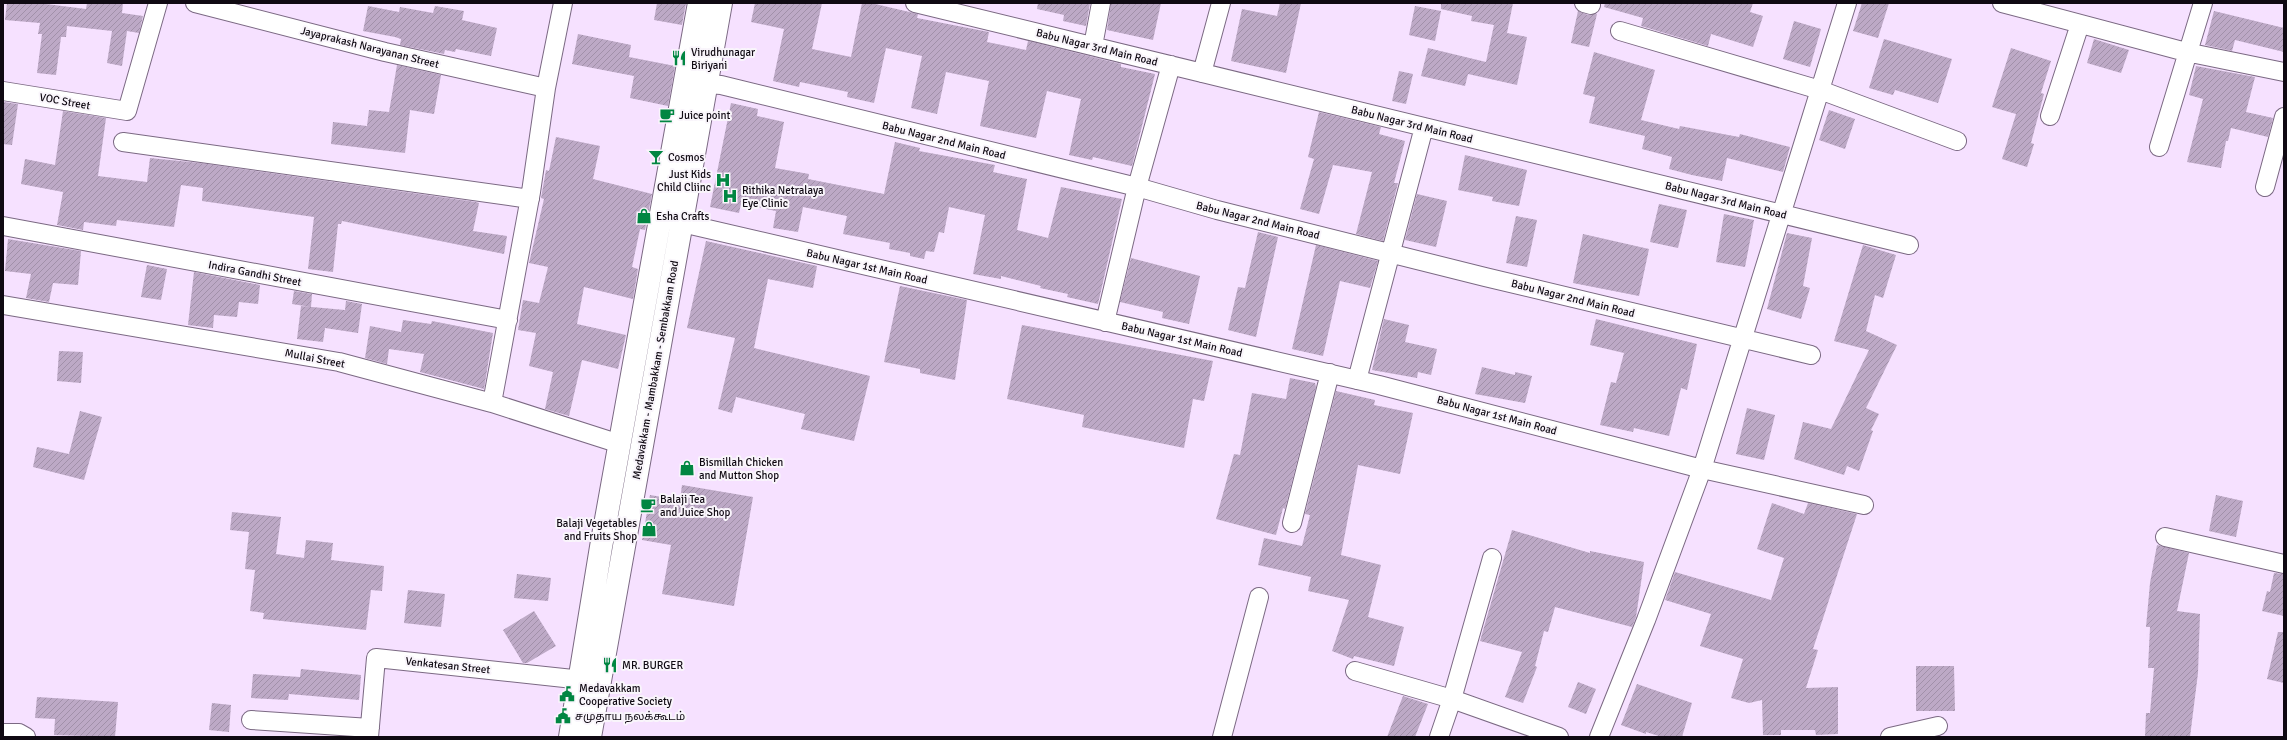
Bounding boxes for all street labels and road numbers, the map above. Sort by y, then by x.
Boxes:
street label: Jayaprakash Narayanan Street [299,24,441,71]
street label: Babu Nagar 3rd Main Road [1035,26,1159,69]
street label: VOC Street [39,91,91,112]
street label: Babu Nagar 3rd Main Road [1350,103,1474,146]
street label: Babu Nagar 2nd Main Road [881,119,1007,162]
street label: Babu Nagar 3rd Main Road [1664,179,1788,222]
street label: Babu Nagar 2nd Main Road [1195,199,1321,242]
street label: Babu Nagar 1st Main Road [805,246,929,287]
street label: Indira Gandhi Street [207,258,303,289]
street label: Medavakkam - Mambakkam - Sembakkam Road [630,259,681,481]
street label: Babu Nagar 2nd Main Road [1510,277,1636,320]
street label: Babu Nagar 1st Main Road [1120,319,1244,360]
street label: Mullai Street [284,346,346,371]
street label: Babu Nagar 1st Main Road [1435,393,1558,438]
street label: Venkatesan Street [405,655,491,676]

